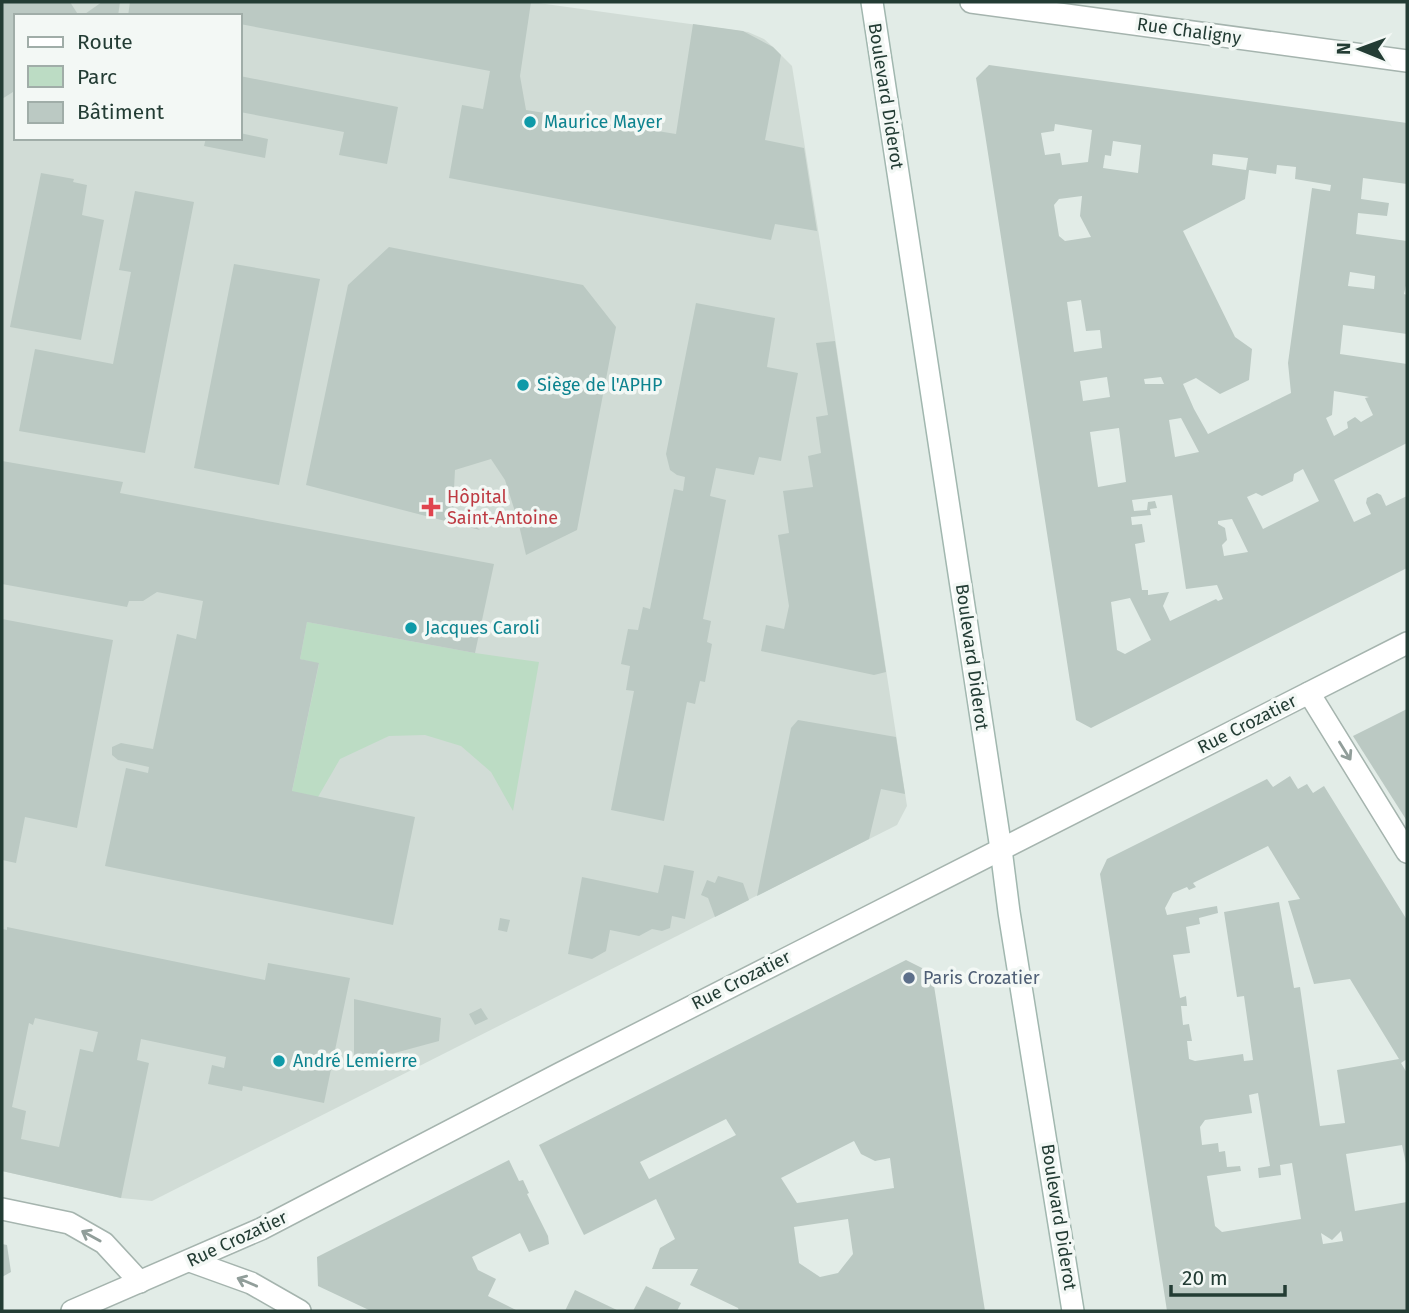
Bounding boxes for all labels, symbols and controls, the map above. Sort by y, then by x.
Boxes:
street label: Rue Chaligny [1135,13,1243,49]
legend [14,14,242,140]
north arrow [1325,14,1395,84]
street label: Boulevard Diderot [864,21,909,171]
text: Route [77,29,133,55]
text: N [1332,42,1355,55]
text: Parc [77,64,117,90]
text: Bâtiment [77,99,164,125]
place label: Maurice Mayer [544,111,662,133]
marker: Maurice Mayer [522,114,538,130]
place label: Siège de l'APHP [537,374,663,396]
marker: Siège de l'APHP [515,377,531,393]
place label: Hôpital Saint-Antoine [447,486,558,529]
marker: Hôpital Saint-Antoine [421,497,441,517]
street label: Boulevard Diderot [951,582,993,732]
place label: Jacques Caroli [425,617,540,639]
marker: Jacques Caroli [403,620,419,636]
street label: Rue Crozatier [1194,690,1300,758]
one-way arrow [1338,740,1352,760]
street label: Rue Crozatier [688,946,794,1014]
place label: Paris Crozatier [923,967,1040,989]
marker: Paris Crozatier [901,970,917,986]
place label: André Lemierre [293,1050,417,1072]
marker: André Lemierre [271,1053,287,1069]
street label: Boulevard Diderot [1037,1142,1082,1292]
street label: Rue Crozatier [183,1206,291,1272]
one-way arrow [82,1229,102,1243]
scale bar [1171,1254,1285,1298]
text: 20 m [1182,1265,1228,1291]
one-way arrow [237,1275,258,1288]

